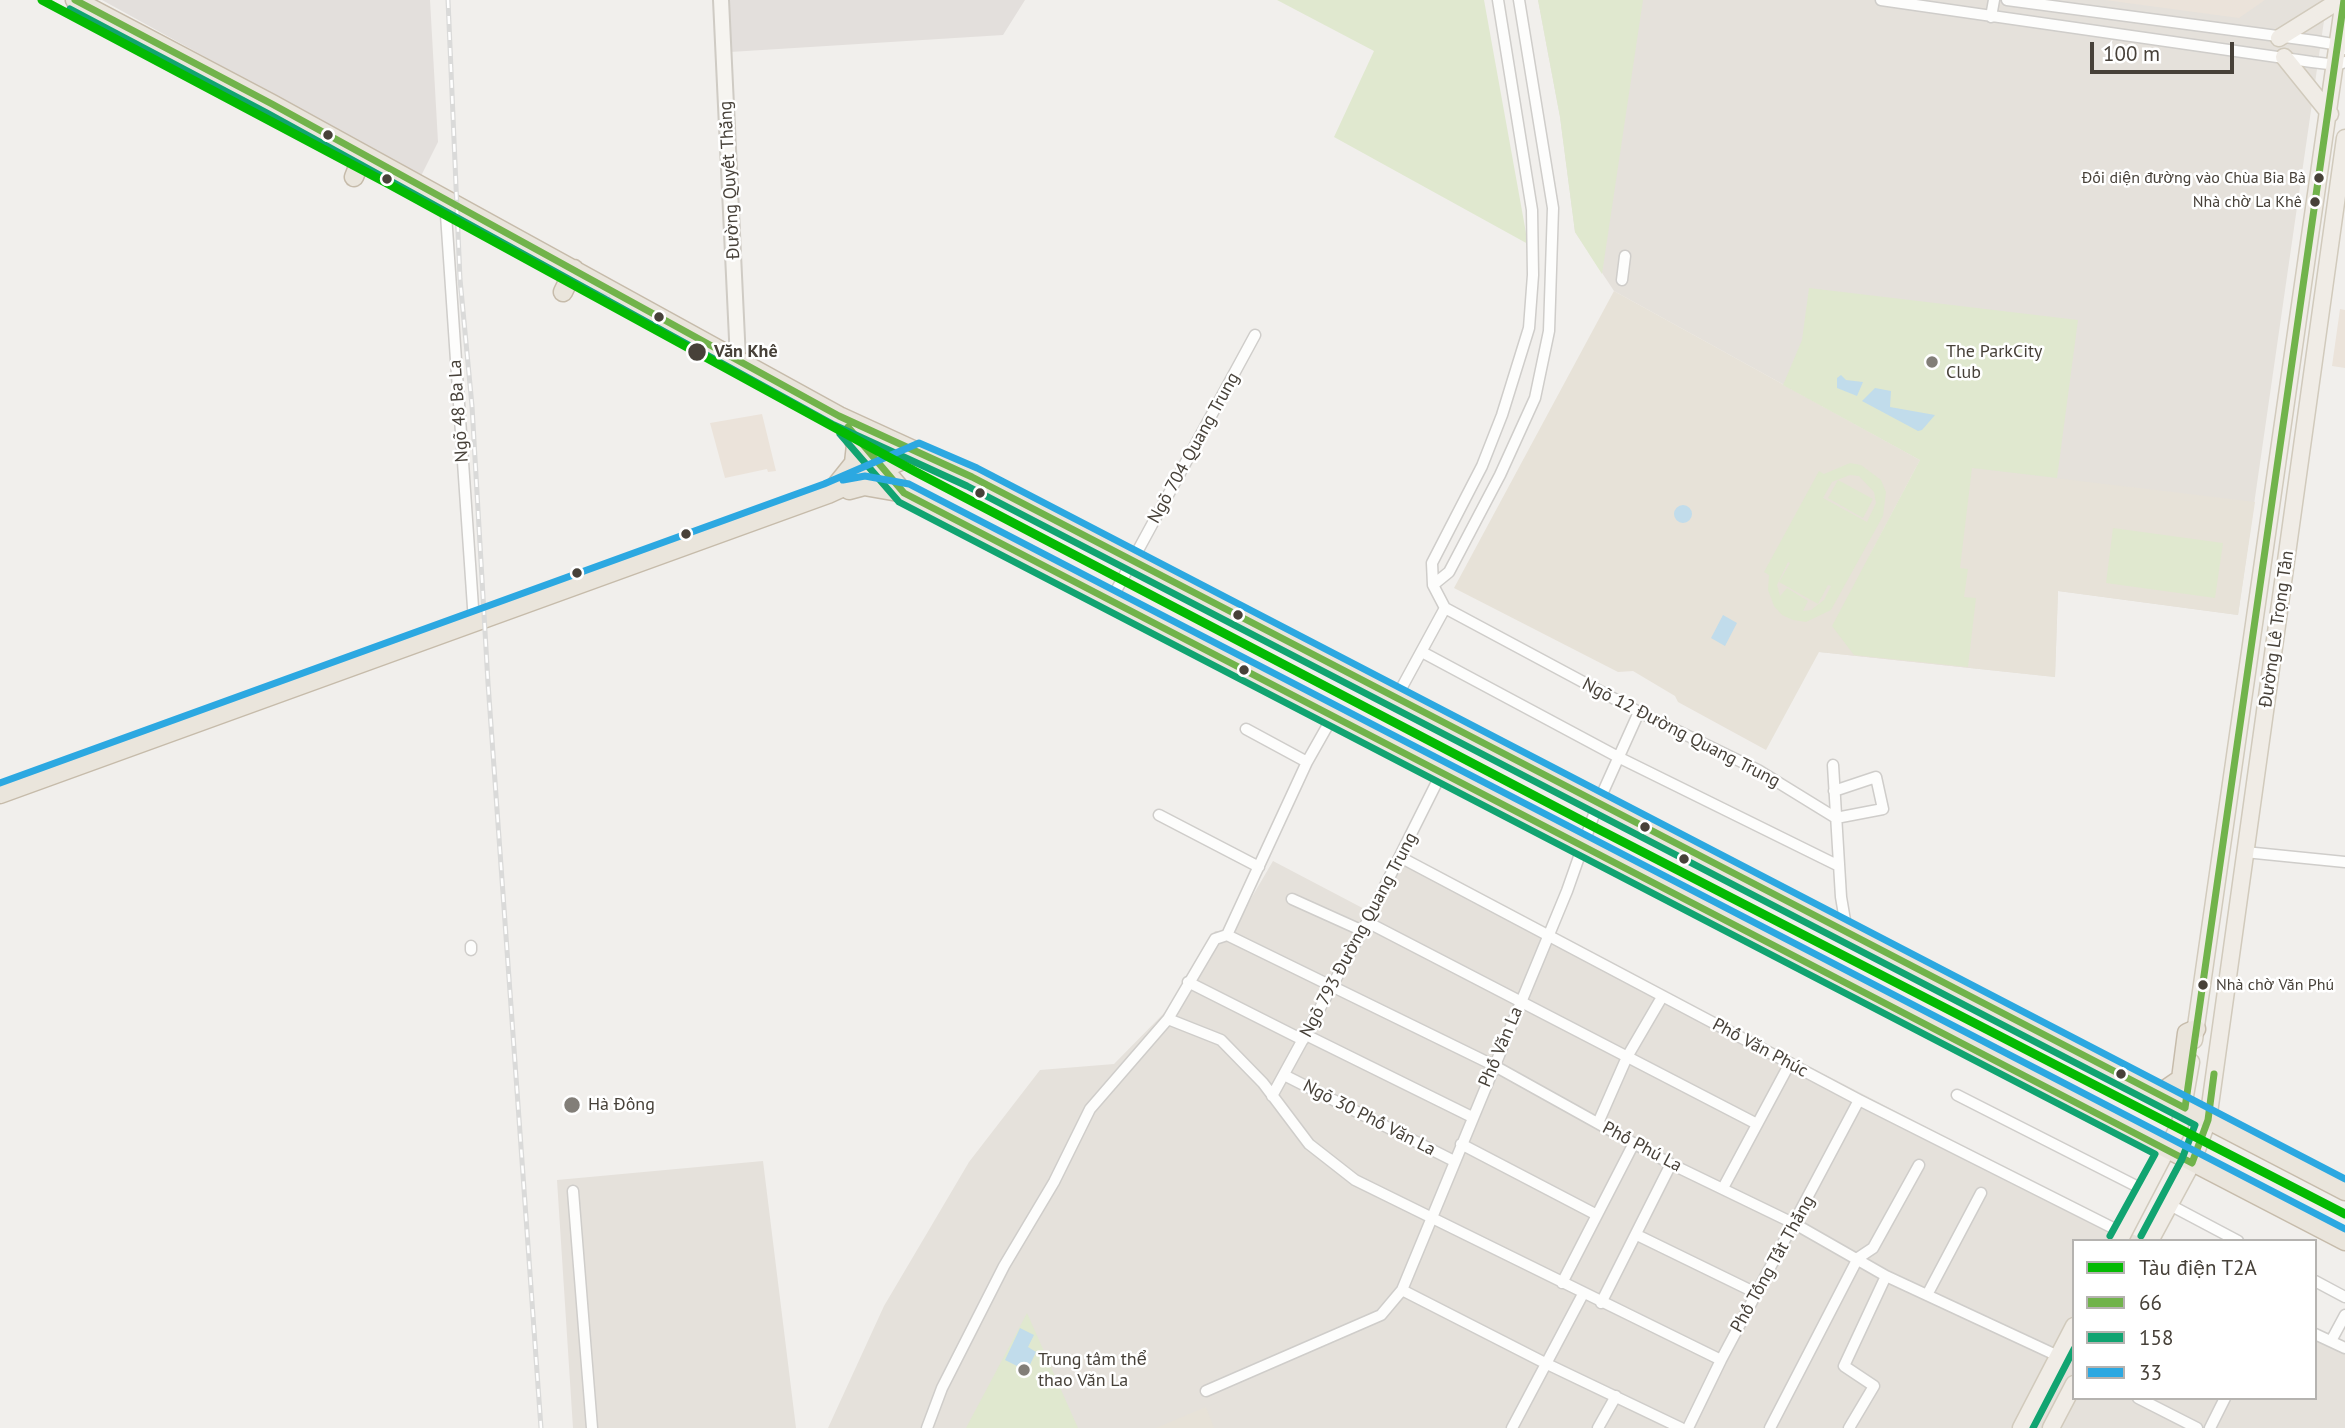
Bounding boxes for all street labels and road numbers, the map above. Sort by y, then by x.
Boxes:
street label: Đường Quyết Thắng [715,100,745,260]
street label: Ngõ 48 Ba La [445,359,473,463]
street label: Ngõ 704 Quang Trung [1144,369,1244,527]
street label: Đường Lê Trọng Tấn [2255,549,2299,709]
street label: Ngõ 12 Đường Quang Trung [1578,674,1784,792]
street label: Ngõ 793 Đường Quang Trung [1296,829,1422,1041]
street label: Phố Văn La [1474,1004,1528,1090]
street label: Phố Văn Phúc [1709,1014,1811,1082]
street label: Ngõ 30 Phố Văn La [1299,1075,1439,1161]
street label: Phố Phú La [1599,1117,1685,1177]
street label: Phố Tống Tất Thắng [1726,1192,1820,1336]

